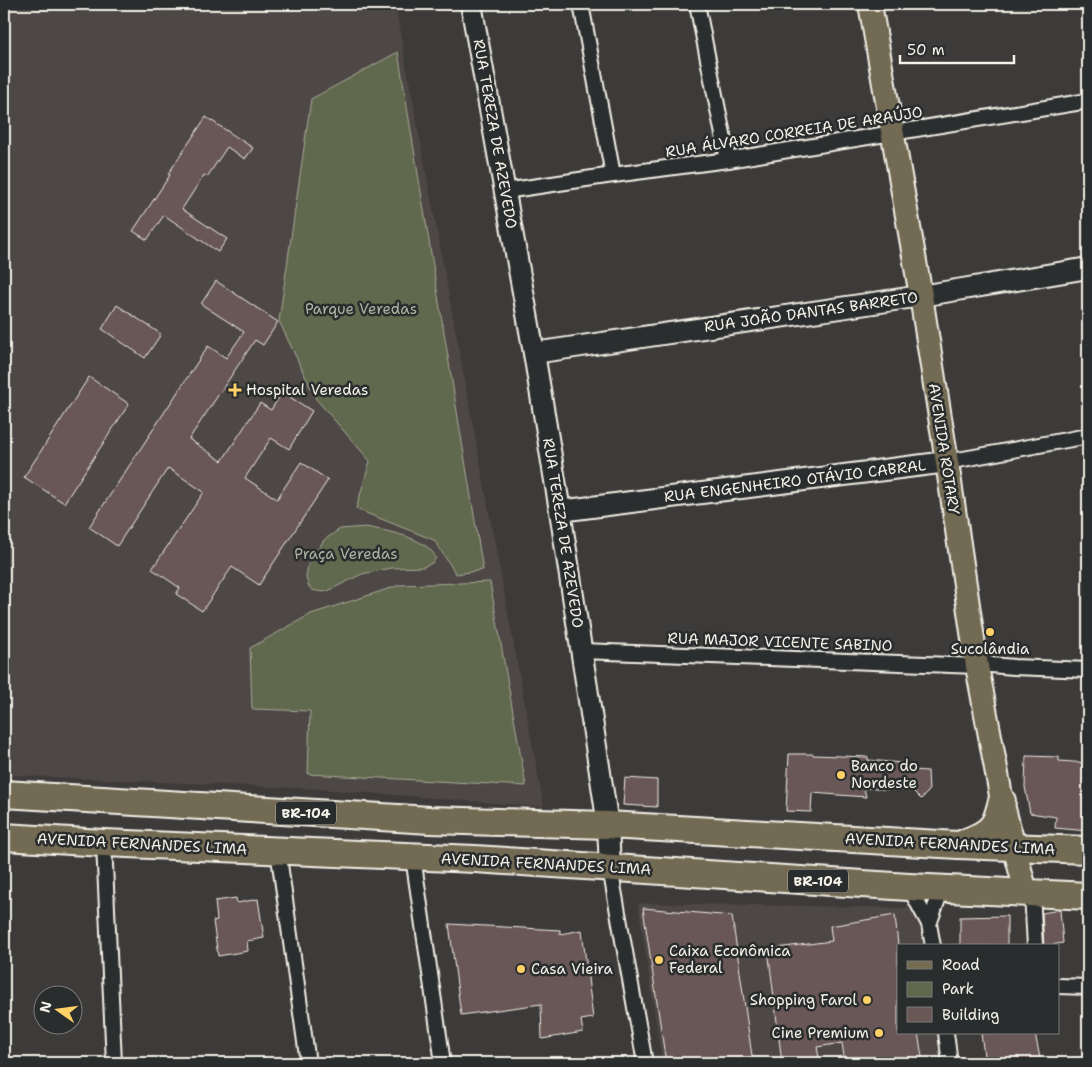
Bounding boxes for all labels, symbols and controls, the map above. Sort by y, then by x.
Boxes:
scale bar [900,32,1013,64]
street label: RUA TEREZA DE AZEVEDO [468,38,522,230]
text: 50 m [907,40,945,60]
street label: RUA ÁLVARO CORREIA DE ARAÚJO [664,101,924,162]
street label: RUA JOÃO DANTAS BARRETO [703,285,919,337]
park label: Parque Veredas [305,299,417,319]
place label: Hospital Veredas [246,380,368,400]
street label: AVENIDA ROTARY [924,382,964,516]
marker: Hospital Veredas [228,383,242,397]
street label: RUA TEREZA DE AZEVEDO [538,437,588,629]
street label: RUA ENGENHEIRO OTÁVIO CABRAL [663,454,927,507]
park label: Praça Veredas [294,544,398,564]
marker: Sucolândia [984,626,996,638]
street label: RUA MAJOR VICENTE SABINO [667,628,893,656]
place label: Sucolândia [951,639,1030,659]
place label: Banco do Nordeste [851,756,918,793]
marker: Banco do Nordeste [835,769,847,781]
road number: BR-104 [276,801,336,824]
street label: AVENIDA FERNANDES LIMA [36,829,248,860]
street label: AVENIDA FERNANDES LIMA [844,829,1056,860]
street label: AVENIDA FERNANDES LIMA [440,849,652,880]
road number: BR-104 [788,869,848,892]
place label: Caixa Econômica Federal [669,941,791,978]
legend [897,944,1060,1034]
marker: Caixa Econômica Federal [653,954,665,966]
text: Road [942,955,980,975]
place label: Casa Vieira [531,959,613,979]
marker: Casa Vieira [515,963,527,975]
text: Park [942,979,974,999]
north arrow [32,984,82,1034]
place label: Shopping Farol [750,990,857,1010]
marker: Shopping Farol [861,994,873,1006]
text: N [35,999,55,1014]
text: Building [942,1005,999,1025]
place label: Cine Premium [772,1023,869,1043]
marker: Cine Premium [873,1027,885,1039]

